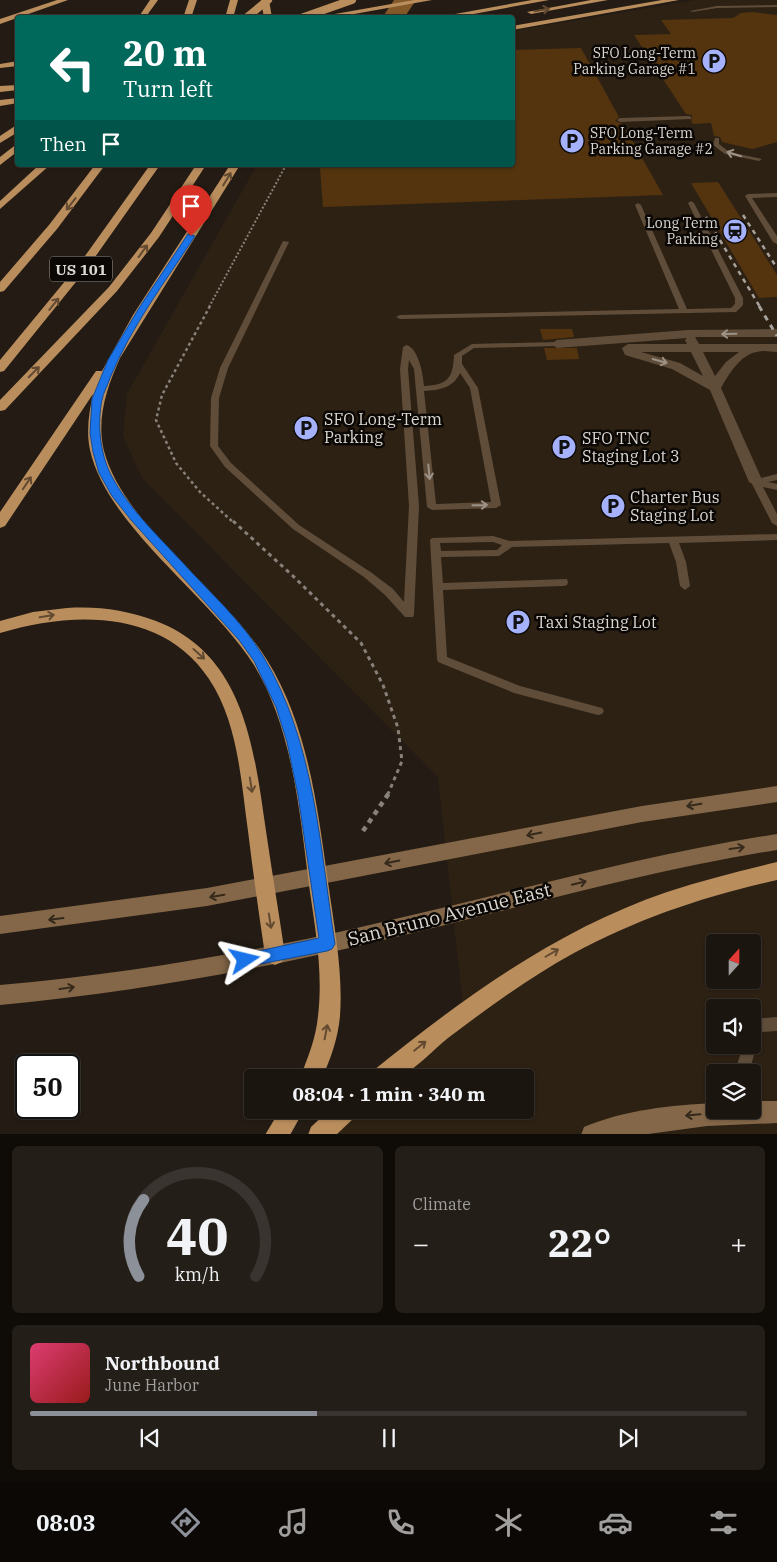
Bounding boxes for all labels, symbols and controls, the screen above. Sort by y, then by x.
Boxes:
one-way arrow [533,5,549,15]
text: 20 m [123,30,207,76]
icon: left [40,35,105,100]
place label: SFO Long-Term Parking Garage #1 [573,44,696,78]
parking icon: SFO Long-Term Parking Garage #1 [701,48,727,74]
text: Turn left [123,74,213,103]
place label: SFO Long-Term Parking Garage #2 [590,124,713,158]
parking icon: SFO Long-Term Parking Garage #2 [559,128,585,154]
icon: arrive [97,130,125,158]
text: Then [40,132,87,156]
one-way arrow [726,149,742,159]
one-way arrow [223,172,233,186]
pin [170,185,212,236]
icon: arrive [177,192,205,220]
one-way arrow [66,197,76,211]
place label: Long Term Parking [646,214,718,248]
station icon: Long Term Parking [722,218,748,244]
one-way arrow [138,244,148,258]
road number: US 101 [50,256,112,282]
one-way arrow [48,298,59,311]
one-way arrow [721,329,737,339]
one-way arrow [651,357,667,367]
one-way arrow [28,366,40,378]
place label: SFO Long-Term Parking [324,409,442,447]
parking icon: SFO Long-Term Parking [293,415,319,441]
place label: SFO TNC Staging Lot 3 [582,428,680,466]
parking icon: SFO TNC Staging Lot 3 [551,434,577,460]
one-way arrow [424,464,433,480]
one-way arrow [22,476,32,490]
place label: Charter Bus Staging Lot [630,487,720,525]
parking icon: Charter Bus Staging Lot [600,493,626,519]
one-way arrow [472,500,488,510]
parking icon: Taxi Staging Lot [505,609,531,635]
one-way arrow [39,610,55,620]
place label: Taxi Staging Lot [536,612,657,632]
one-way arrow [192,648,205,660]
one-way arrow [246,777,256,793]
one-way arrow [686,800,702,810]
one-way arrow [527,830,543,840]
one-way arrow [729,842,745,852]
one-way arrow [385,858,401,867]
street label: San Bruno Avenue East [345,877,553,951]
one-way arrow [570,878,586,887]
one-way arrow [209,891,225,901]
one-way arrow [265,913,275,929]
one-way arrow [48,914,64,924]
position arrow [218,933,270,985]
north arrow [706,934,761,989]
map controls [706,934,761,1119]
one-way arrow [545,948,559,958]
one-way arrow [59,983,75,993]
button: sound [706,999,761,1054]
one-way arrow [322,1024,332,1040]
one-way arrow [413,1041,426,1052]
speed limit sign: 50 [15,1054,80,1119]
button: layers [706,1064,761,1119]
text: 08:04 · 1 min · 340 m [293,1082,485,1106]
one-way arrow [686,1110,702,1119]
text: Climate [413,1194,471,1214]
text: 40 [166,1202,228,1269]
text: 22° [548,1218,611,1267]
text: − [413,1225,429,1262]
text: + [730,1225,747,1262]
text: km/h [175,1263,220,1286]
text: Northbound [105,1351,220,1375]
text: June Harbor [105,1375,199,1395]
icon: previous [136,1424,164,1452]
icon: pause [375,1424,403,1452]
icon: next [614,1424,642,1452]
icon: directions [168,1505,203,1540]
icon: music [276,1505,311,1540]
icon: phone [383,1505,418,1540]
icon: climate [491,1505,526,1540]
icon: car [598,1505,633,1540]
icon: filters [706,1505,741,1540]
text: 08:03 [36,1508,96,1537]

